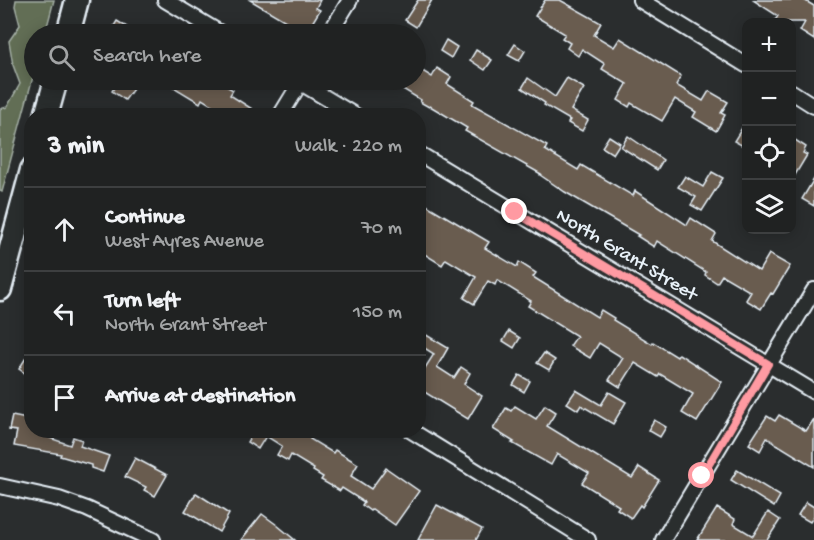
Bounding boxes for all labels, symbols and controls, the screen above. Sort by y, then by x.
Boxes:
map controls [742,18,796,234]
button: + [742,18,796,72]
search box [24,24,426,90]
icon: search [45,41,78,74]
text: Search here [93,44,201,70]
button: − [742,72,796,126]
button: locate [742,126,796,180]
text: 3 min [48,132,104,163]
text: Walk · 220 m [295,136,402,159]
button: layers [742,180,796,234]
route end [501,198,527,224]
text: Continue [105,205,185,231]
street label: North Grant Street [551,205,702,308]
icon: ahead [48,213,81,246]
text: 70 m [361,218,402,241]
text: West Ayres Avenue [105,231,264,254]
text: Turn left [105,289,179,315]
icon: left [48,297,81,330]
text: 150 m [353,302,402,325]
text: North Grant Street [105,315,266,338]
icon: arrive [48,381,81,414]
text: Arrive at destination [105,384,295,410]
route start [688,462,714,488]

